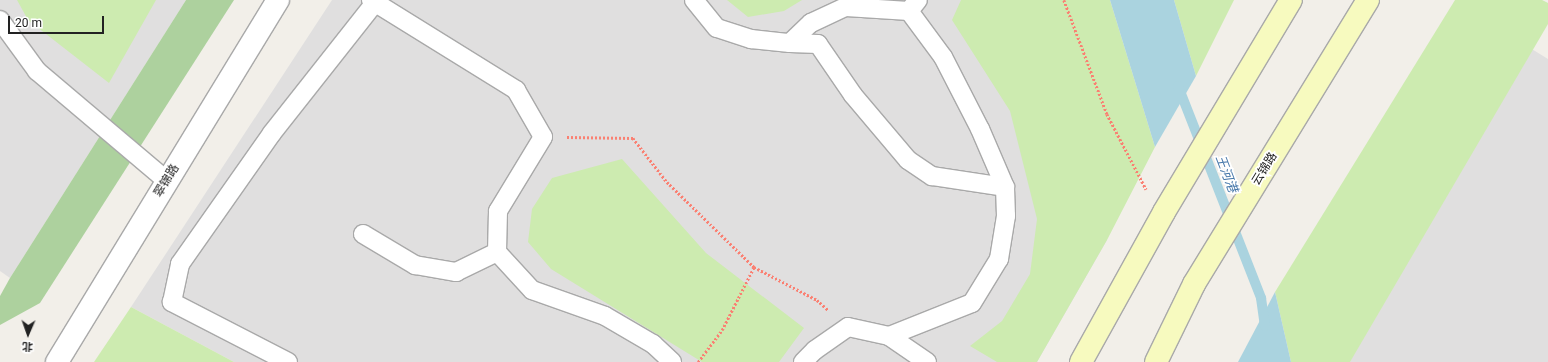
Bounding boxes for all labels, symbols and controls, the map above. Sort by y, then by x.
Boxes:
scale bar [10,8,106,34]
text: 20 m [15,16,42,30]
street label: 云锦路 [1249,150,1281,188]
water label: 王河港 [1212,153,1240,195]
street label: 翠锦路 [152,162,182,200]
north arrow [8,314,48,354]
text: 北 [22,340,33,353]

